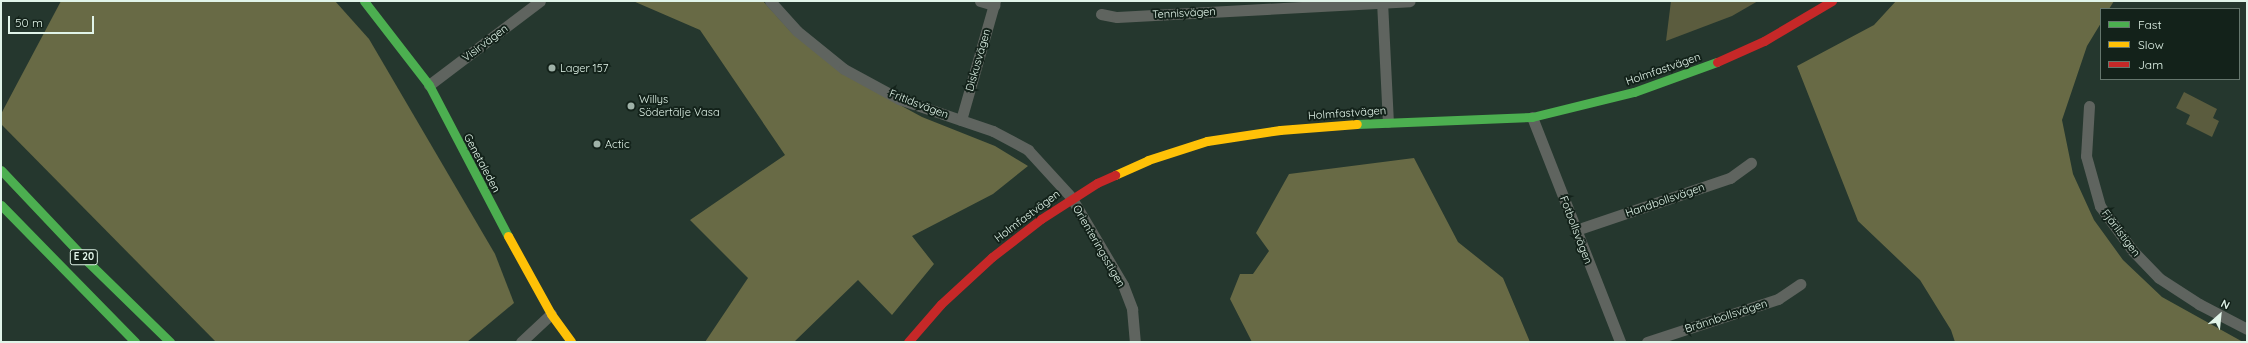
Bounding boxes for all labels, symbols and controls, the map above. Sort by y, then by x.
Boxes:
street label: Tennisvägen [1152,5,1216,21]
scale bar [10,8,96,34]
legend [2100,8,2240,80]
text: 50 m [15,15,43,30]
text: Fast [2138,17,2162,32]
street label: Visirvägen [460,22,510,64]
street label: Diskusvägen [963,27,993,93]
text: Slow [2138,37,2164,52]
street label: Holmfastvägen [1624,50,1702,88]
text: Jam [2138,57,2163,72]
place label: Lager 157 [560,61,608,75]
marker: Lager 157 [547,63,557,73]
street label: Fritidsvägen [888,87,950,121]
place label: Willys Södertälje Vasa [639,93,720,119]
marker: Willys Södertälje Vasa [626,101,636,111]
street label: Holmfastvägen [1307,104,1387,122]
street label: Genetaleden [461,131,503,195]
place label: Actic [605,137,630,151]
marker: Actic [592,139,602,149]
street label: Handbollsvägen [1624,180,1706,220]
street label: Holmfastvägen [992,187,1062,245]
street label: Fotbollsvägen [1557,194,1595,266]
street label: Orienteringsstigen [1070,203,1128,289]
street label: Fjärilstigen [2099,207,2143,259]
road number: E 20 [69,249,99,265]
north arrow [2200,295,2240,335]
street label: Brännbollsvägen [1683,296,1769,336]
text: N [2219,296,2232,312]

